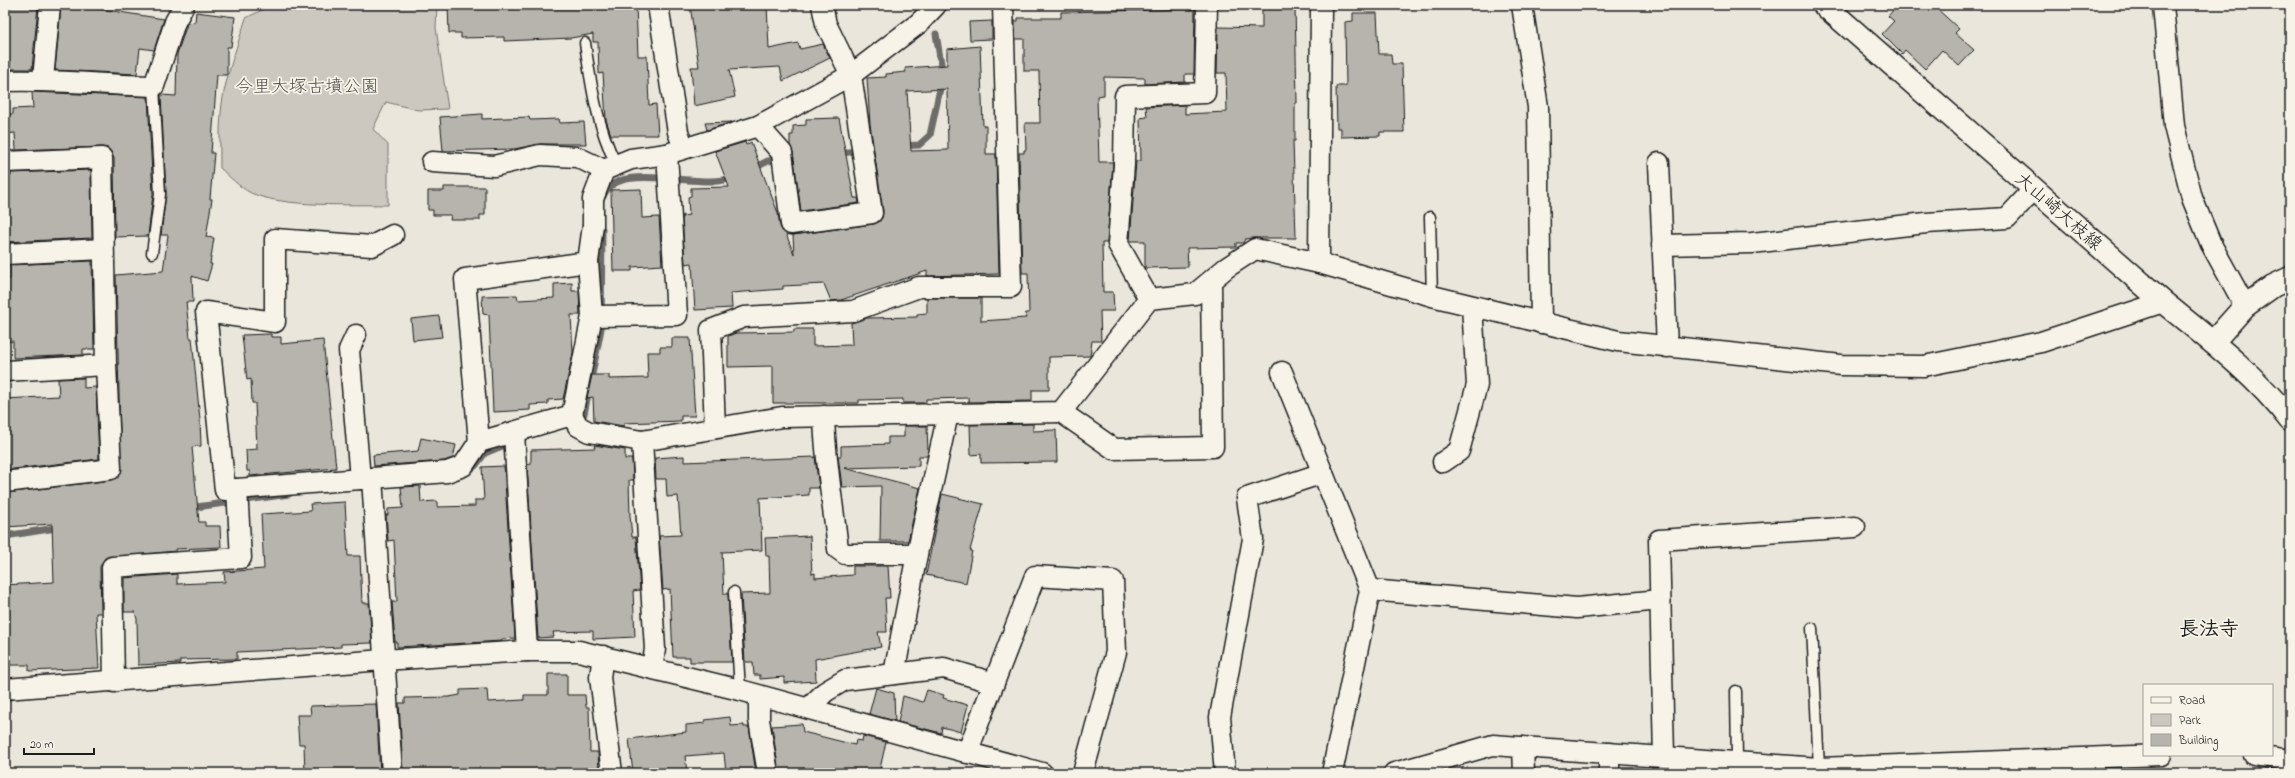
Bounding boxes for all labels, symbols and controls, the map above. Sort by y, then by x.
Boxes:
park label: 今里大塚古墳公園 [235,75,379,101]
street label: 大山崎大枝線 [2008,167,2107,258]
district label: 長法寺 [2179,616,2239,645]
legend [2143,684,2273,756]
text: Road [2179,692,2205,710]
text: Park [2179,712,2201,730]
scale bar [24,730,94,756]
text: Building [2178,732,2218,751]
text: 20 m [30,736,53,754]

